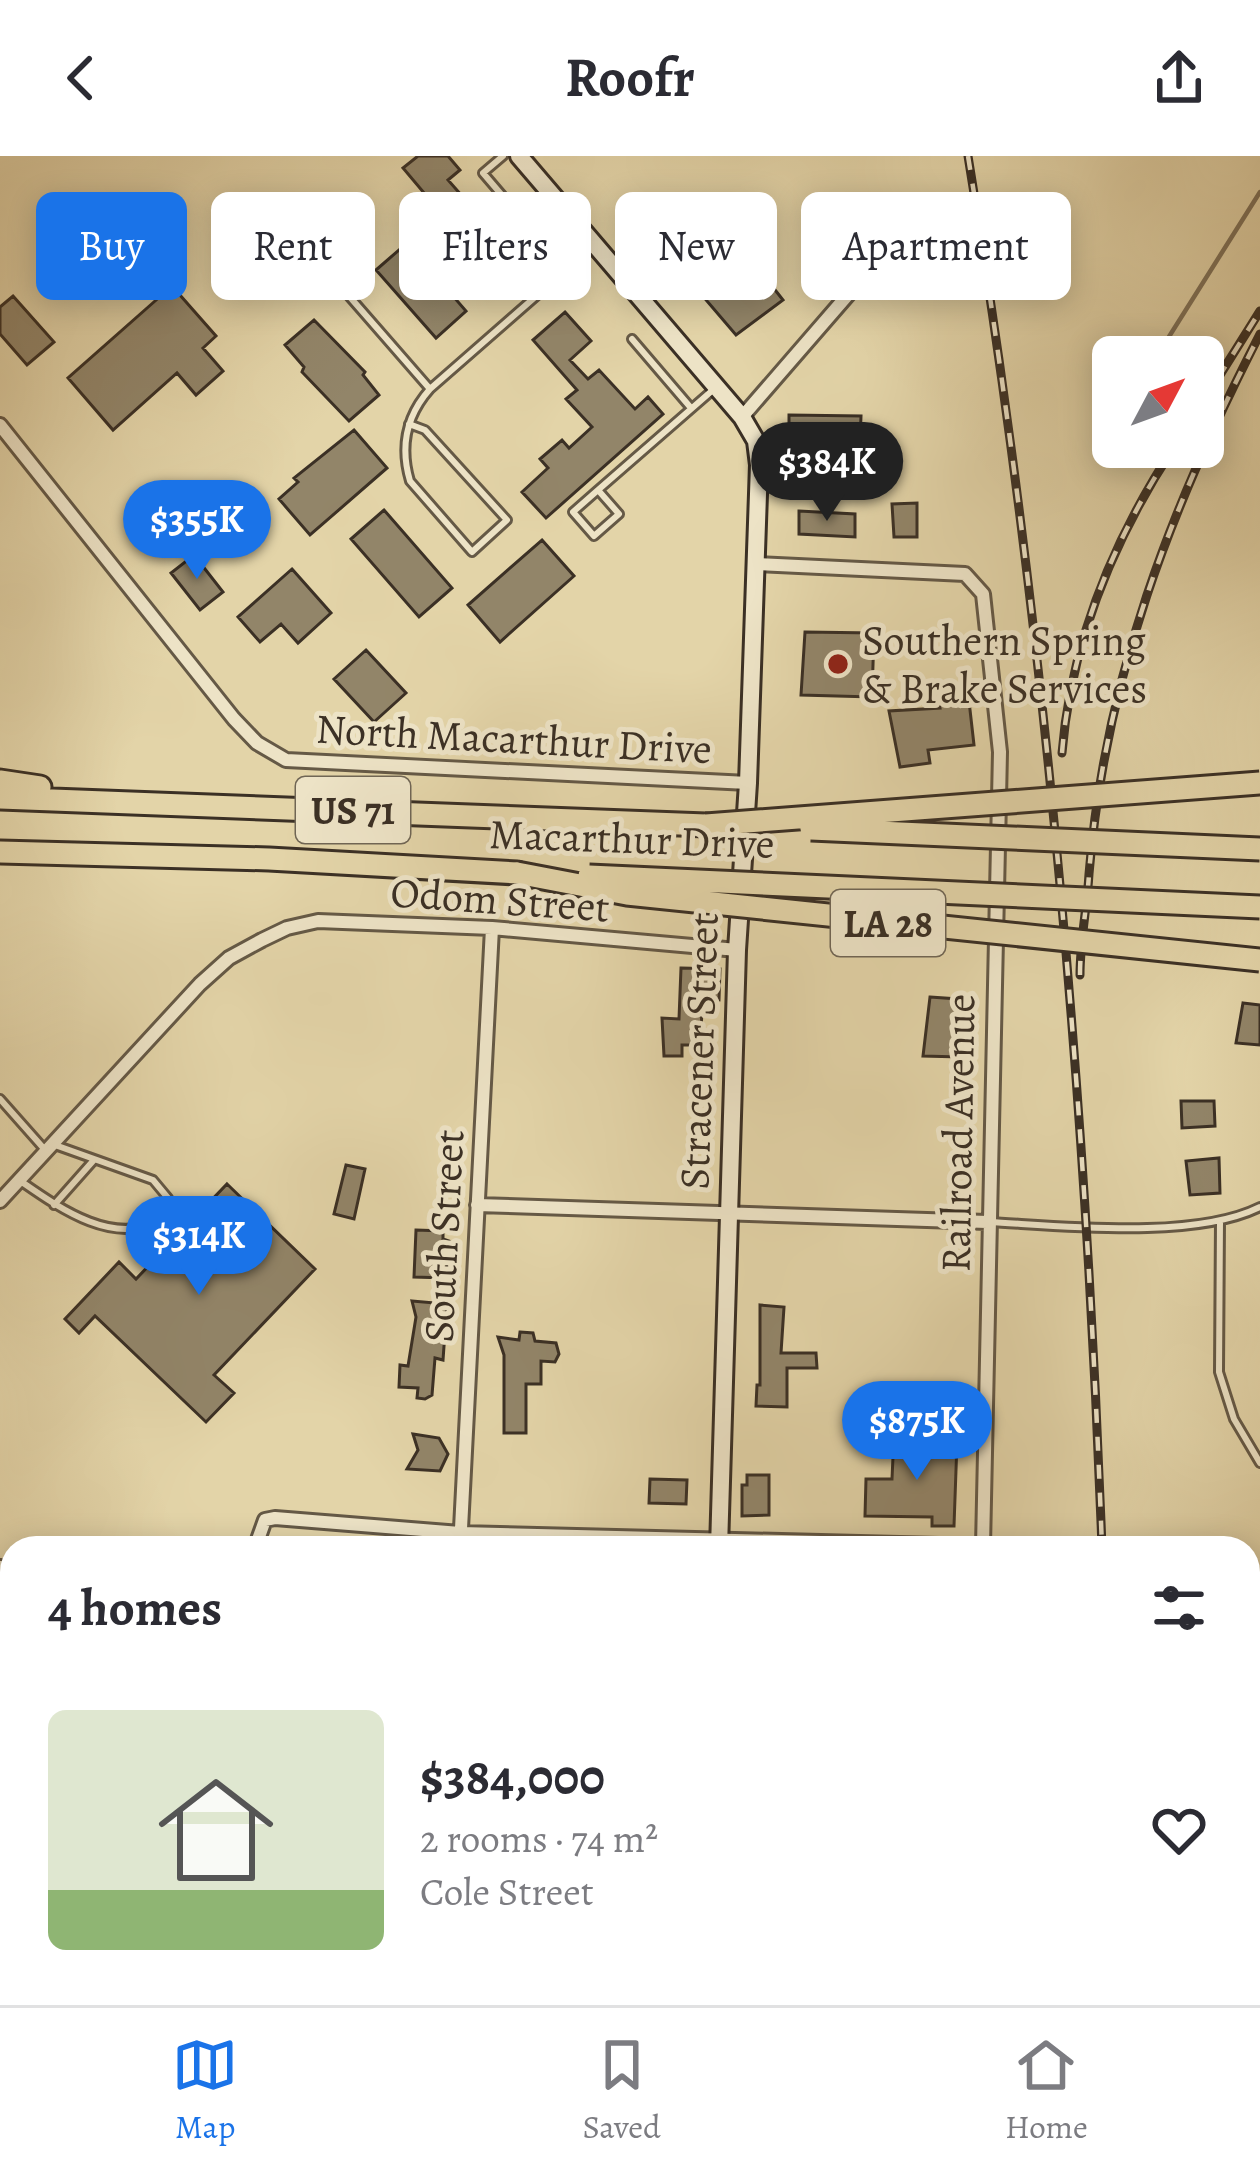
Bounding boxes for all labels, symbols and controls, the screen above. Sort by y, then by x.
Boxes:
text: Roofr [565,41,695,115]
icon: back [48,45,114,111]
icon: share [1146,45,1212,111]
chip: Buy [36,192,187,300]
chip: Rent [211,192,375,300]
chip: Filters [399,192,591,300]
chip: New [615,192,777,300]
chip: Apartment [801,192,1071,300]
north arrow [1092,336,1224,468]
map controls [1092,336,1224,468]
pin: $384K [743,422,911,524]
text: $384K [778,434,876,487]
pin: $355K [113,480,281,582]
text: $355K [150,492,244,545]
place label: Southern Spring & Brake Services [862,612,1147,717]
marker: Southern Spring & Brake Services [825,651,851,677]
street label: North Macarthur Drive [315,700,713,777]
road number: US 71 [296,777,410,843]
street label: Macarthur Drive [488,805,776,872]
street label: Odom Street [389,863,611,936]
road number: LA 28 [831,890,945,956]
street label: Stracener Street [665,912,732,1190]
street label: Railroad Avenue [927,993,988,1273]
street label: South Street [409,1128,478,1344]
pin: $314K [115,1196,283,1298]
text: $314K [153,1208,245,1261]
pin: $875K [833,1381,1001,1483]
text: $875K [869,1393,965,1446]
text: 4 homes [48,1573,222,1643]
icon: filters [1146,1575,1212,1641]
text: $384,000 [420,1742,605,1812]
icon: home [144,1758,288,1902]
icon: heart [1146,1797,1212,1863]
text: 2 rooms · 74 m² [420,1812,658,1865]
text: Cole Street [420,1865,594,1918]
tab: Map [172,2032,238,2149]
tab: Saved [582,2032,661,2149]
tab: Home [1005,2032,1088,2149]

